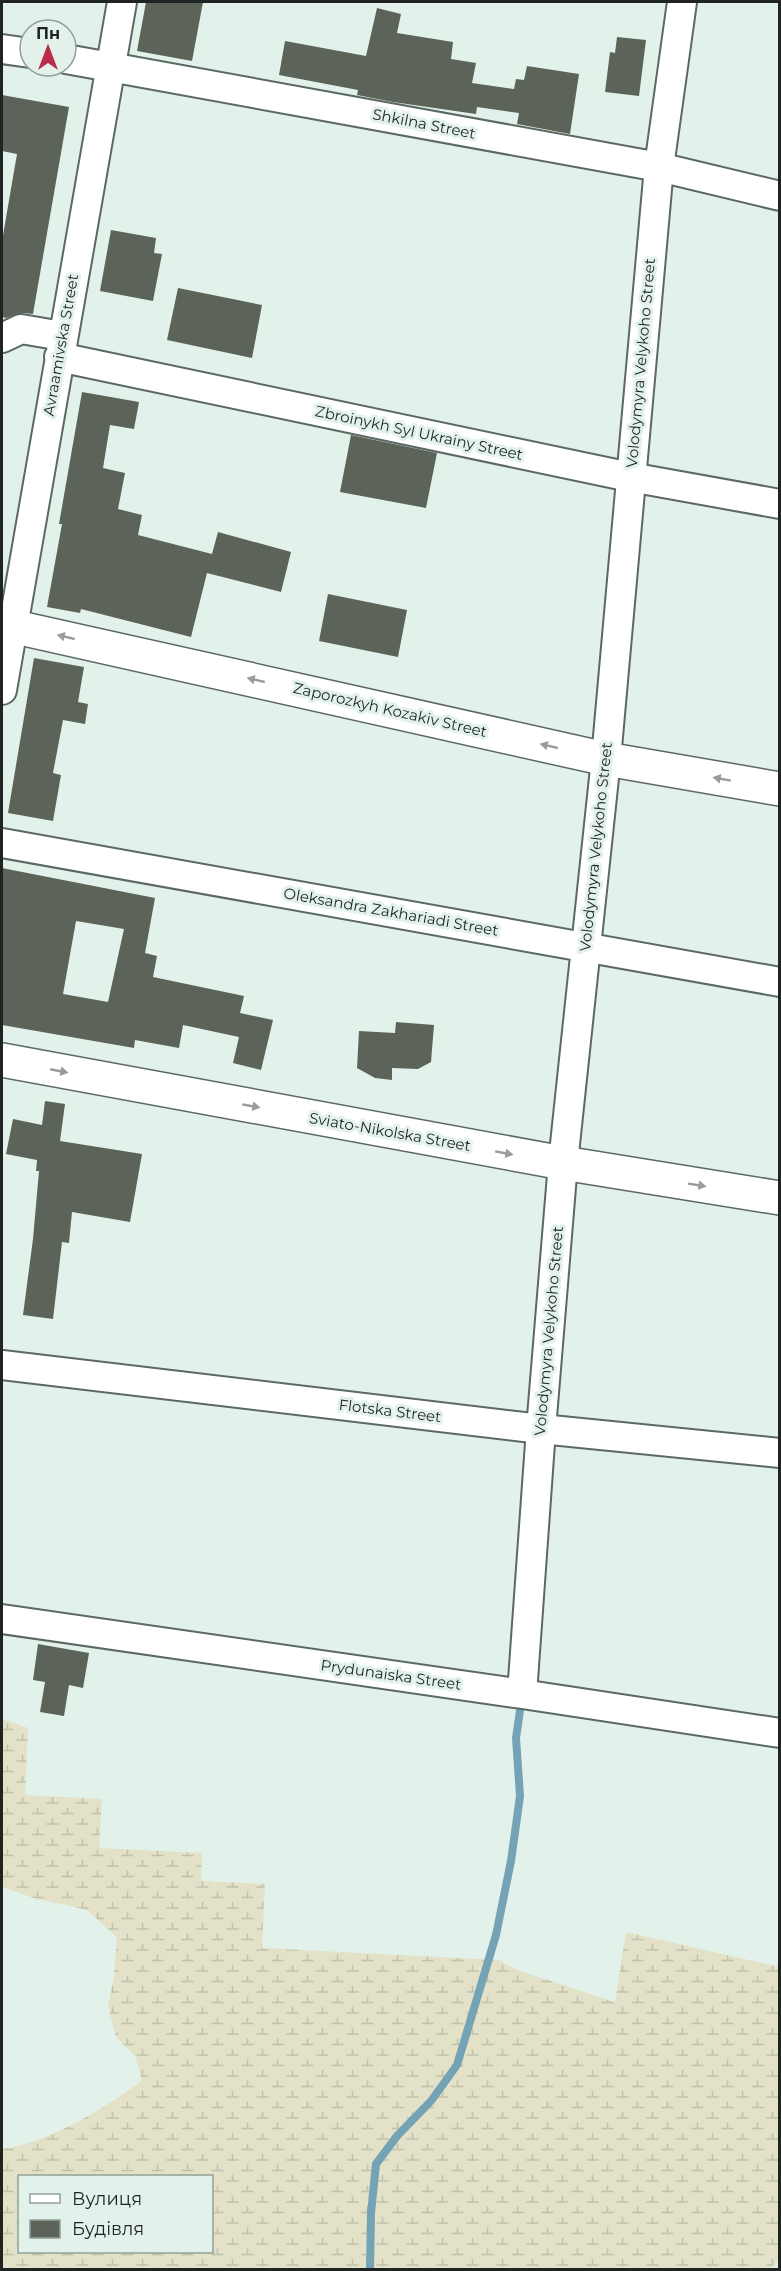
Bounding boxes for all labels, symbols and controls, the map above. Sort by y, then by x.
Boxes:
north arrow [18,18,78,78]
text: Пн [36,24,60,43]
street label: Shkilna Street [371,104,477,143]
street label: Volodymyra Velykoho Street [622,257,659,469]
street label: Avraamivska Street [39,272,82,417]
street label: Zbroinykh Syl Ukrainy Street [314,401,525,464]
one-way arrow [56,632,75,642]
one-way arrow [247,675,265,685]
street label: Zaporozkyh Kozakiv Street [291,678,489,741]
one-way arrow [539,741,558,751]
street label: Volodymyra Velykoho Street [575,741,616,953]
one-way arrow [712,774,731,783]
street label: Oleksandra Zakhariadi Street [282,883,500,940]
one-way arrow [50,1066,69,1075]
one-way arrow [241,1102,260,1111]
street label: Sviato-Nikolska Street [308,1108,472,1155]
one-way arrow [495,1149,514,1158]
one-way arrow [687,1180,706,1189]
street label: Volodymyra Velykoho Street [530,1225,567,1437]
street label: Flotska Street [338,1395,442,1426]
street label: Prydunaiska Street [320,1655,463,1694]
legend [18,2175,213,2253]
text: Вулиця [72,2188,142,2210]
text: Будівля [72,2218,144,2240]

